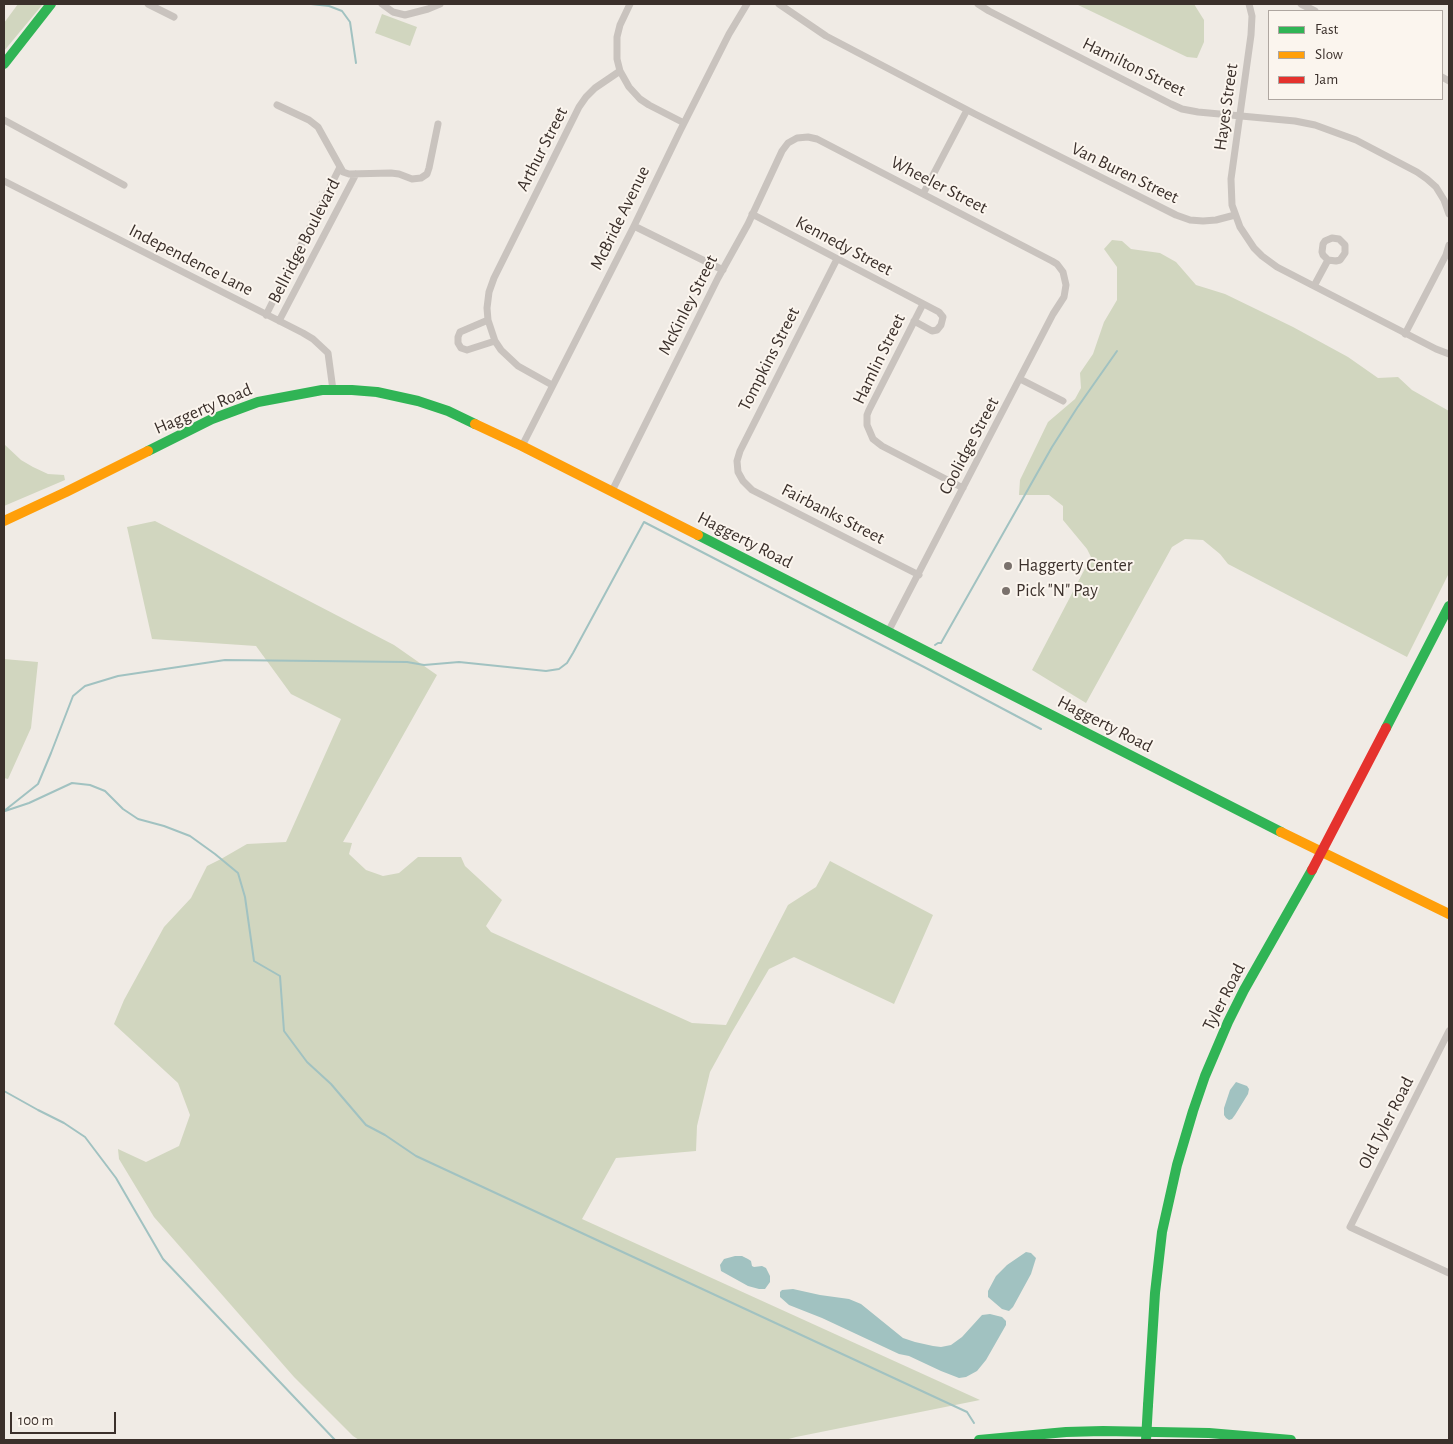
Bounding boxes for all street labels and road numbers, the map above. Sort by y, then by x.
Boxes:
street label: Hamilton Street [1079,33,1189,101]
street label: Hayes Street [1209,62,1243,152]
street label: Arthur Street [512,103,572,195]
street label: Van Buren Street [1068,138,1182,208]
street label: Wheeler Street [887,151,991,219]
street label: McBride Avenue [586,163,654,273]
street label: Bellridge Boulevard [263,175,345,307]
street label: Kennedy Street [792,211,896,281]
street label: Independence Lane [125,219,257,301]
street label: McKinley Street [654,251,722,359]
street label: Tompkins Street [734,303,804,415]
street label: Hamlin Street [848,310,910,408]
street label: Haggerty Road [151,379,255,439]
street label: Coolidge Street [934,394,1004,498]
street label: Fairbanks Street [778,479,888,549]
street label: Haggerty Road [694,507,796,573]
street label: Haggerty Road [1054,691,1156,757]
street label: Tyler Road [1198,960,1250,1034]
street label: Old Tyler Road [1353,1073,1419,1173]

